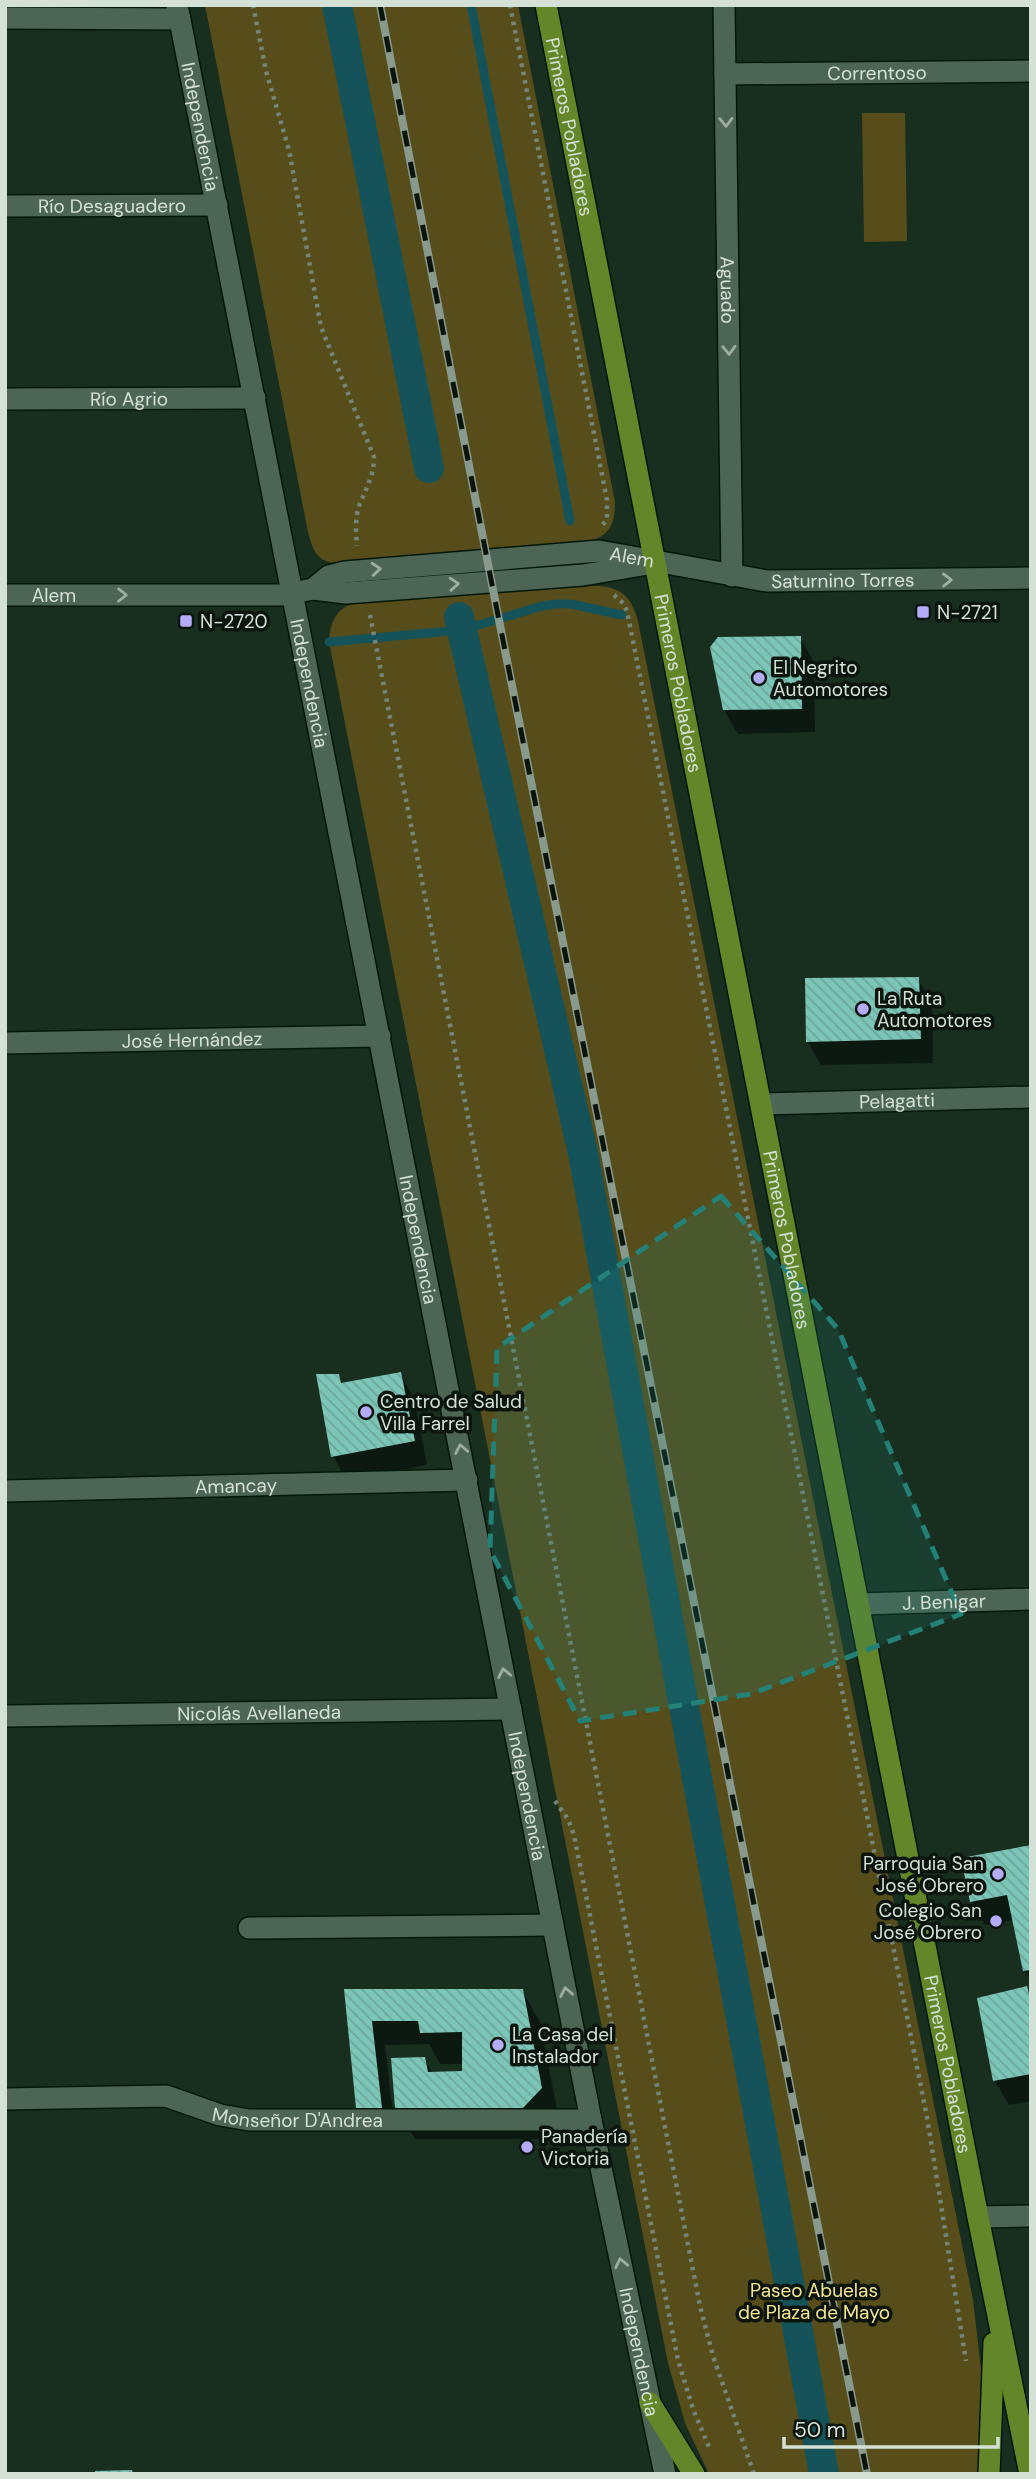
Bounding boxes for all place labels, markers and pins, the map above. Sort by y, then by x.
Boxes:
place label: N-2721 [937,600,998,625]
marker: N-2721 [915,604,931,620]
place label: N-2720 [200,609,267,634]
marker: N-2720 [178,613,194,629]
place label: El Negrito Automotores [773,655,888,702]
marker: El Negrito Automotores [751,670,767,686]
place label: La Ruta Automotores [877,986,992,1033]
marker: La Ruta Automotores [855,1001,871,1017]
place label: Centro de Salud Villa Farrel [380,1389,522,1436]
marker: Centro de Salud Villa Farrel [358,1404,374,1420]
place label: Parroquia San José Obrero [863,1851,984,1898]
marker: Parroquia San José Obrero [990,1866,1006,1882]
place label: Colegio San José Obrero [874,1898,982,1945]
marker: Colegio San José Obrero [988,1913,1004,1929]
place label: La Casa del Instalador [512,2022,613,2069]
marker: La Casa del Instalador [490,2037,506,2053]
place label: Panadería Victoria [541,2124,627,2171]
marker: Panadería Victoria [519,2139,535,2155]

